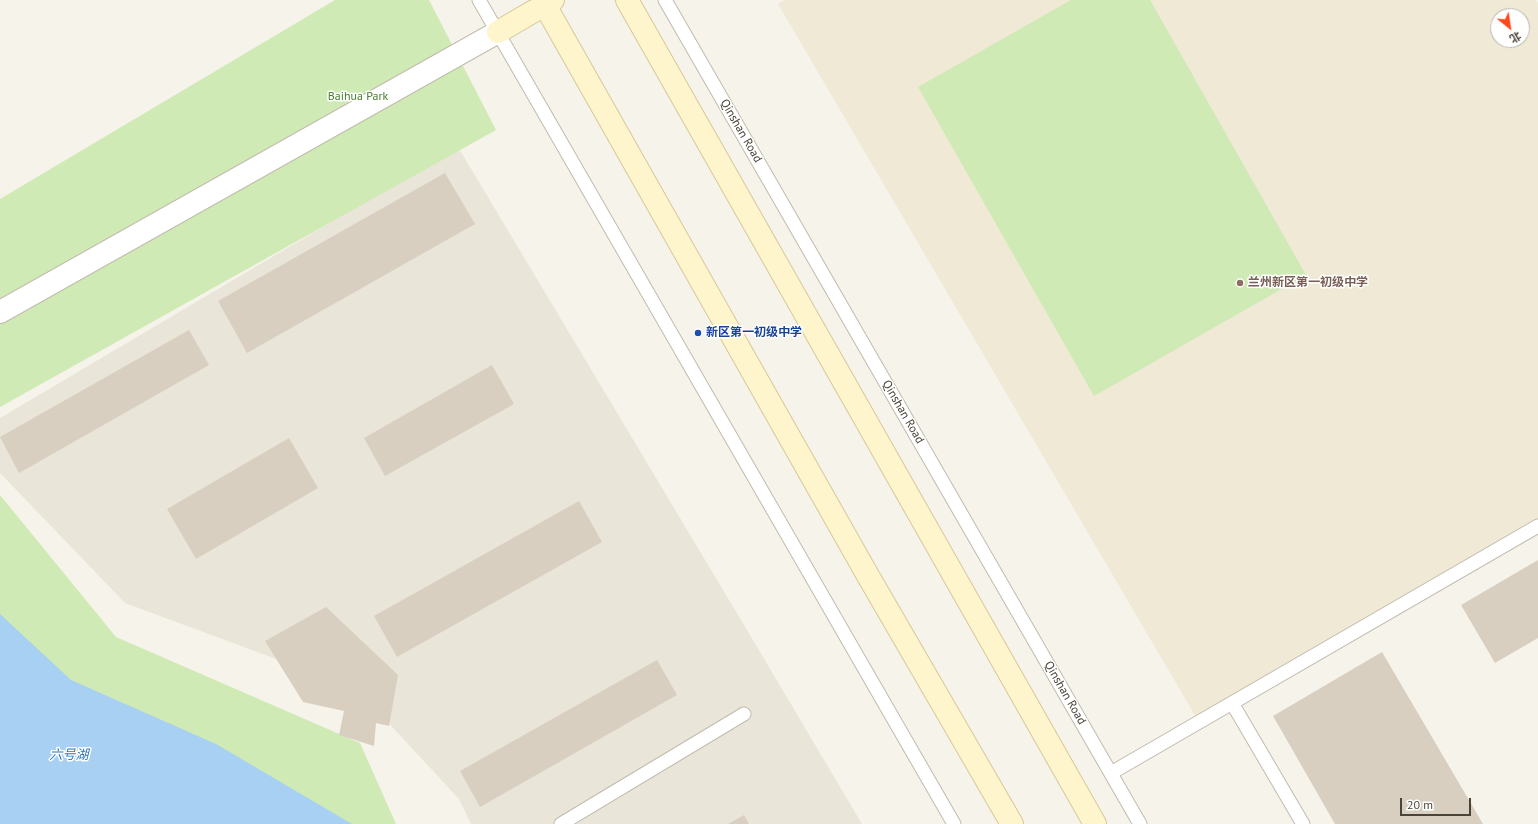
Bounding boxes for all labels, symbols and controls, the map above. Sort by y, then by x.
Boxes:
north arrow [1490,8,1530,48]
text: 北 [1507,29,1524,46]
park label: Baihua Park [328,90,388,104]
street label: Qinshan Road [717,97,765,165]
place label: 兰州新区第一初级中学 [1248,276,1368,290]
marker: 兰州新区第一初级中学 [1235,278,1245,288]
place label: 新区第一初级中学 [706,326,802,340]
marker: 新区第一初级中学 [693,328,703,338]
street label: Qinshan Road [879,378,927,446]
street label: Qinshan Road [1041,659,1089,727]
water label: 六号湖 [50,747,88,763]
scale bar [1402,790,1473,816]
text: 20 m [1407,797,1433,812]

